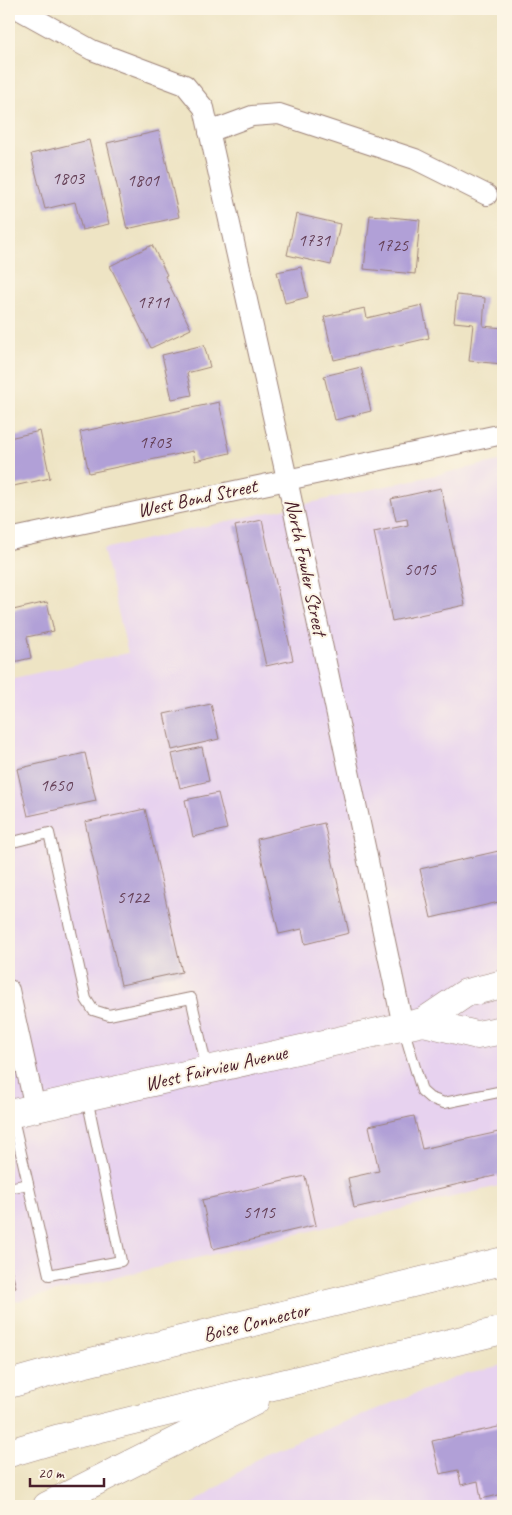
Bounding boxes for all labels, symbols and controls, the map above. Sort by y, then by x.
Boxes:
house number: 1803 [52,167,86,189]
house number: 1801 [127,169,160,191]
house number: 1731 [298,229,331,251]
house number: 1725 [376,234,409,256]
house number: 1711 [137,291,170,313]
house number: 1703 [139,431,173,453]
street label: West Bond Street [135,473,261,523]
street label: North Fowler Street [279,497,333,641]
house number: 5015 [404,558,437,580]
house number: 1650 [40,774,74,796]
house number: 5122 [117,886,151,908]
street label: West Fairview Avenue [142,1039,291,1097]
house number: 5115 [243,1201,276,1223]
street label: Boise Connector [200,1296,313,1347]
scale bar [30,1455,104,1487]
text: 20 m [38,1464,65,1483]

